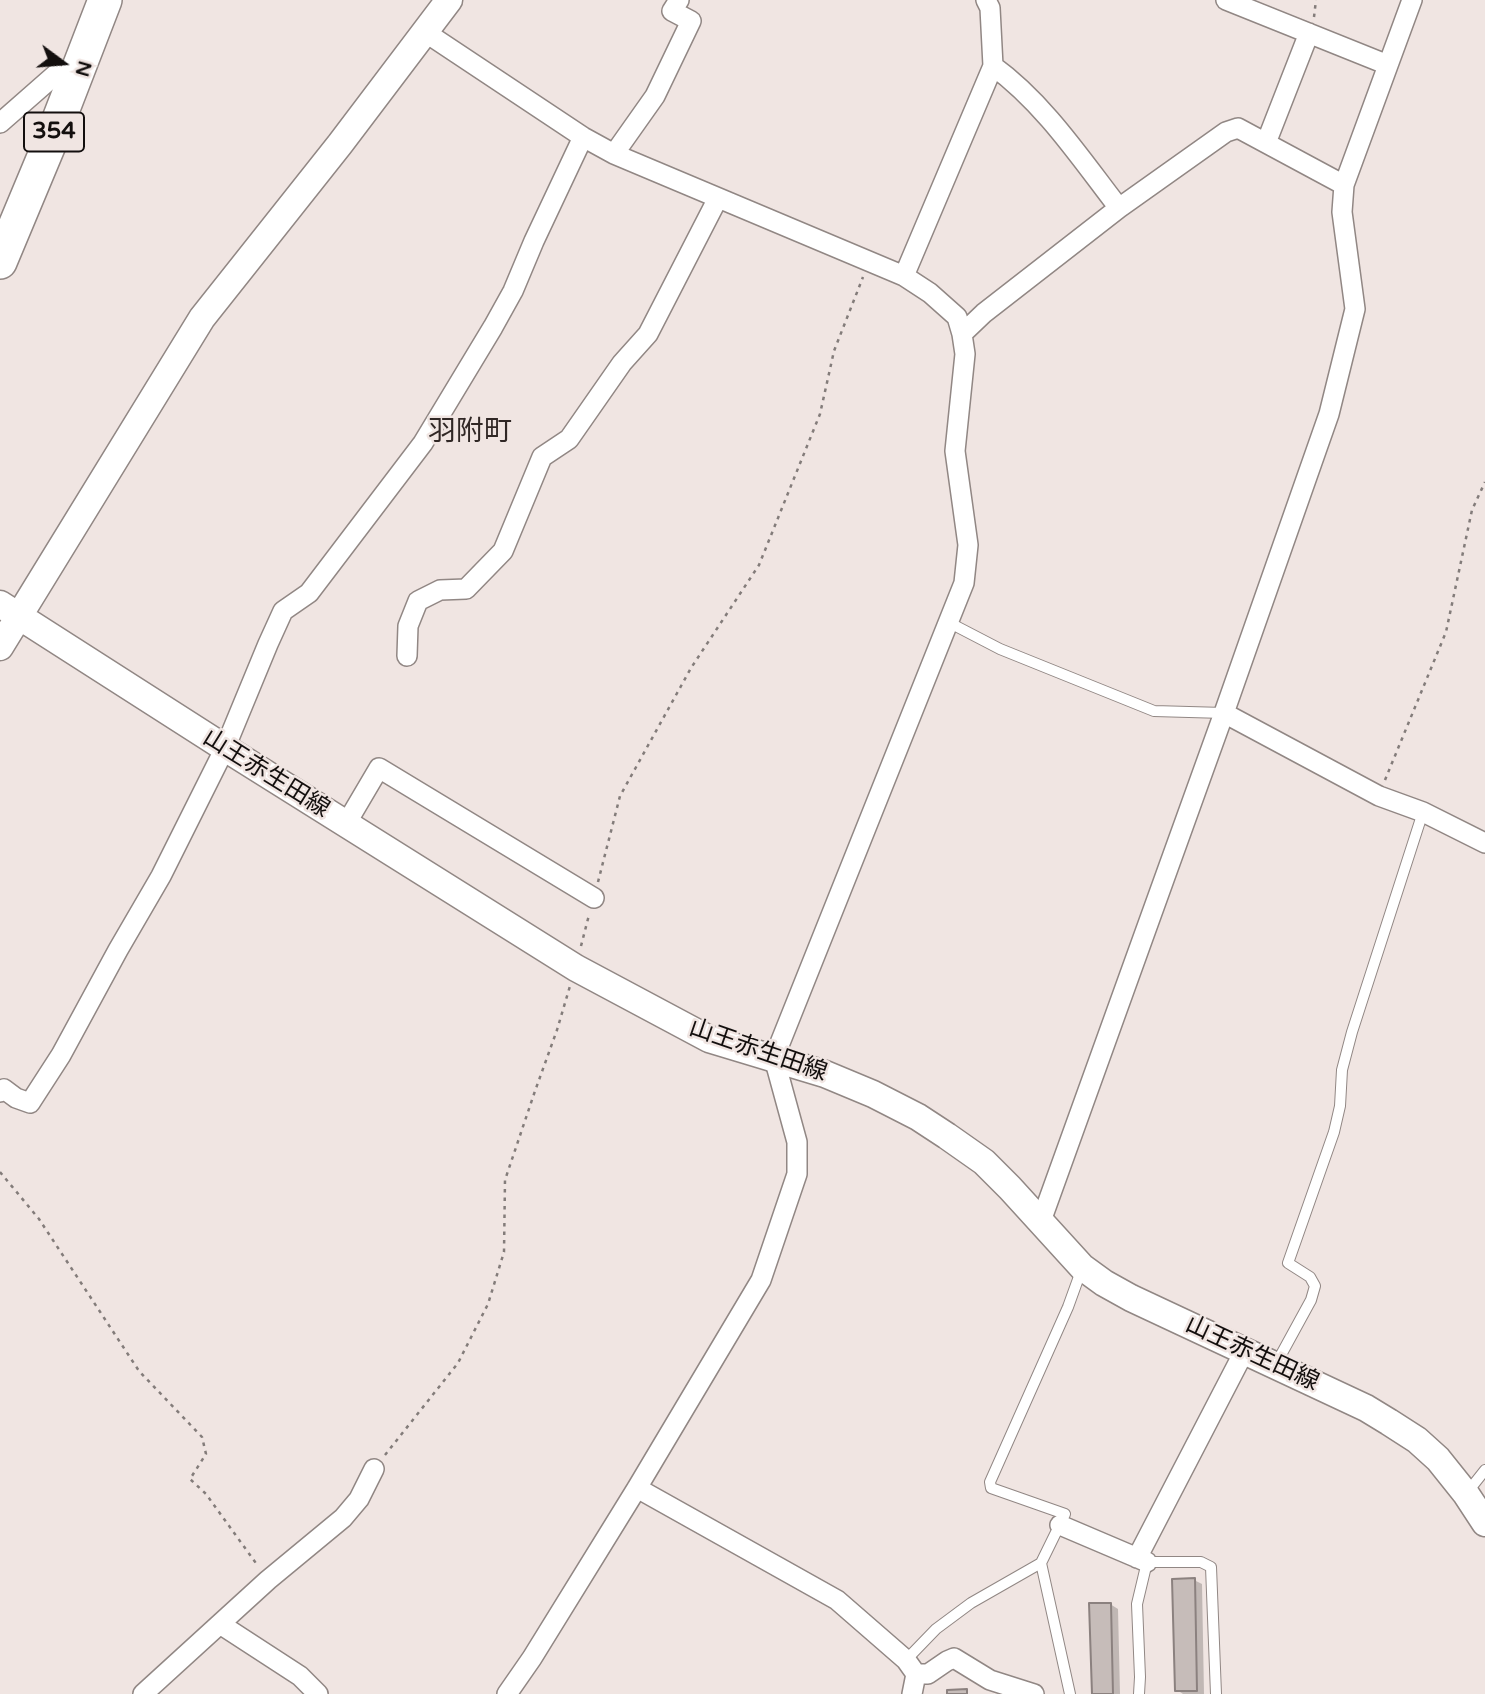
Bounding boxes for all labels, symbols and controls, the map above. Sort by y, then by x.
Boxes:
north arrow [28,28,98,98]
text: N [71,58,96,79]
road number: 354 [24,113,84,152]
district label: 羽附町 [428,416,512,450]
street label: 山王赤生田線 [197,724,335,824]
street label: 山王赤生田線 [685,1014,831,1088]
street label: 山王赤生田線 [1181,1311,1323,1397]

